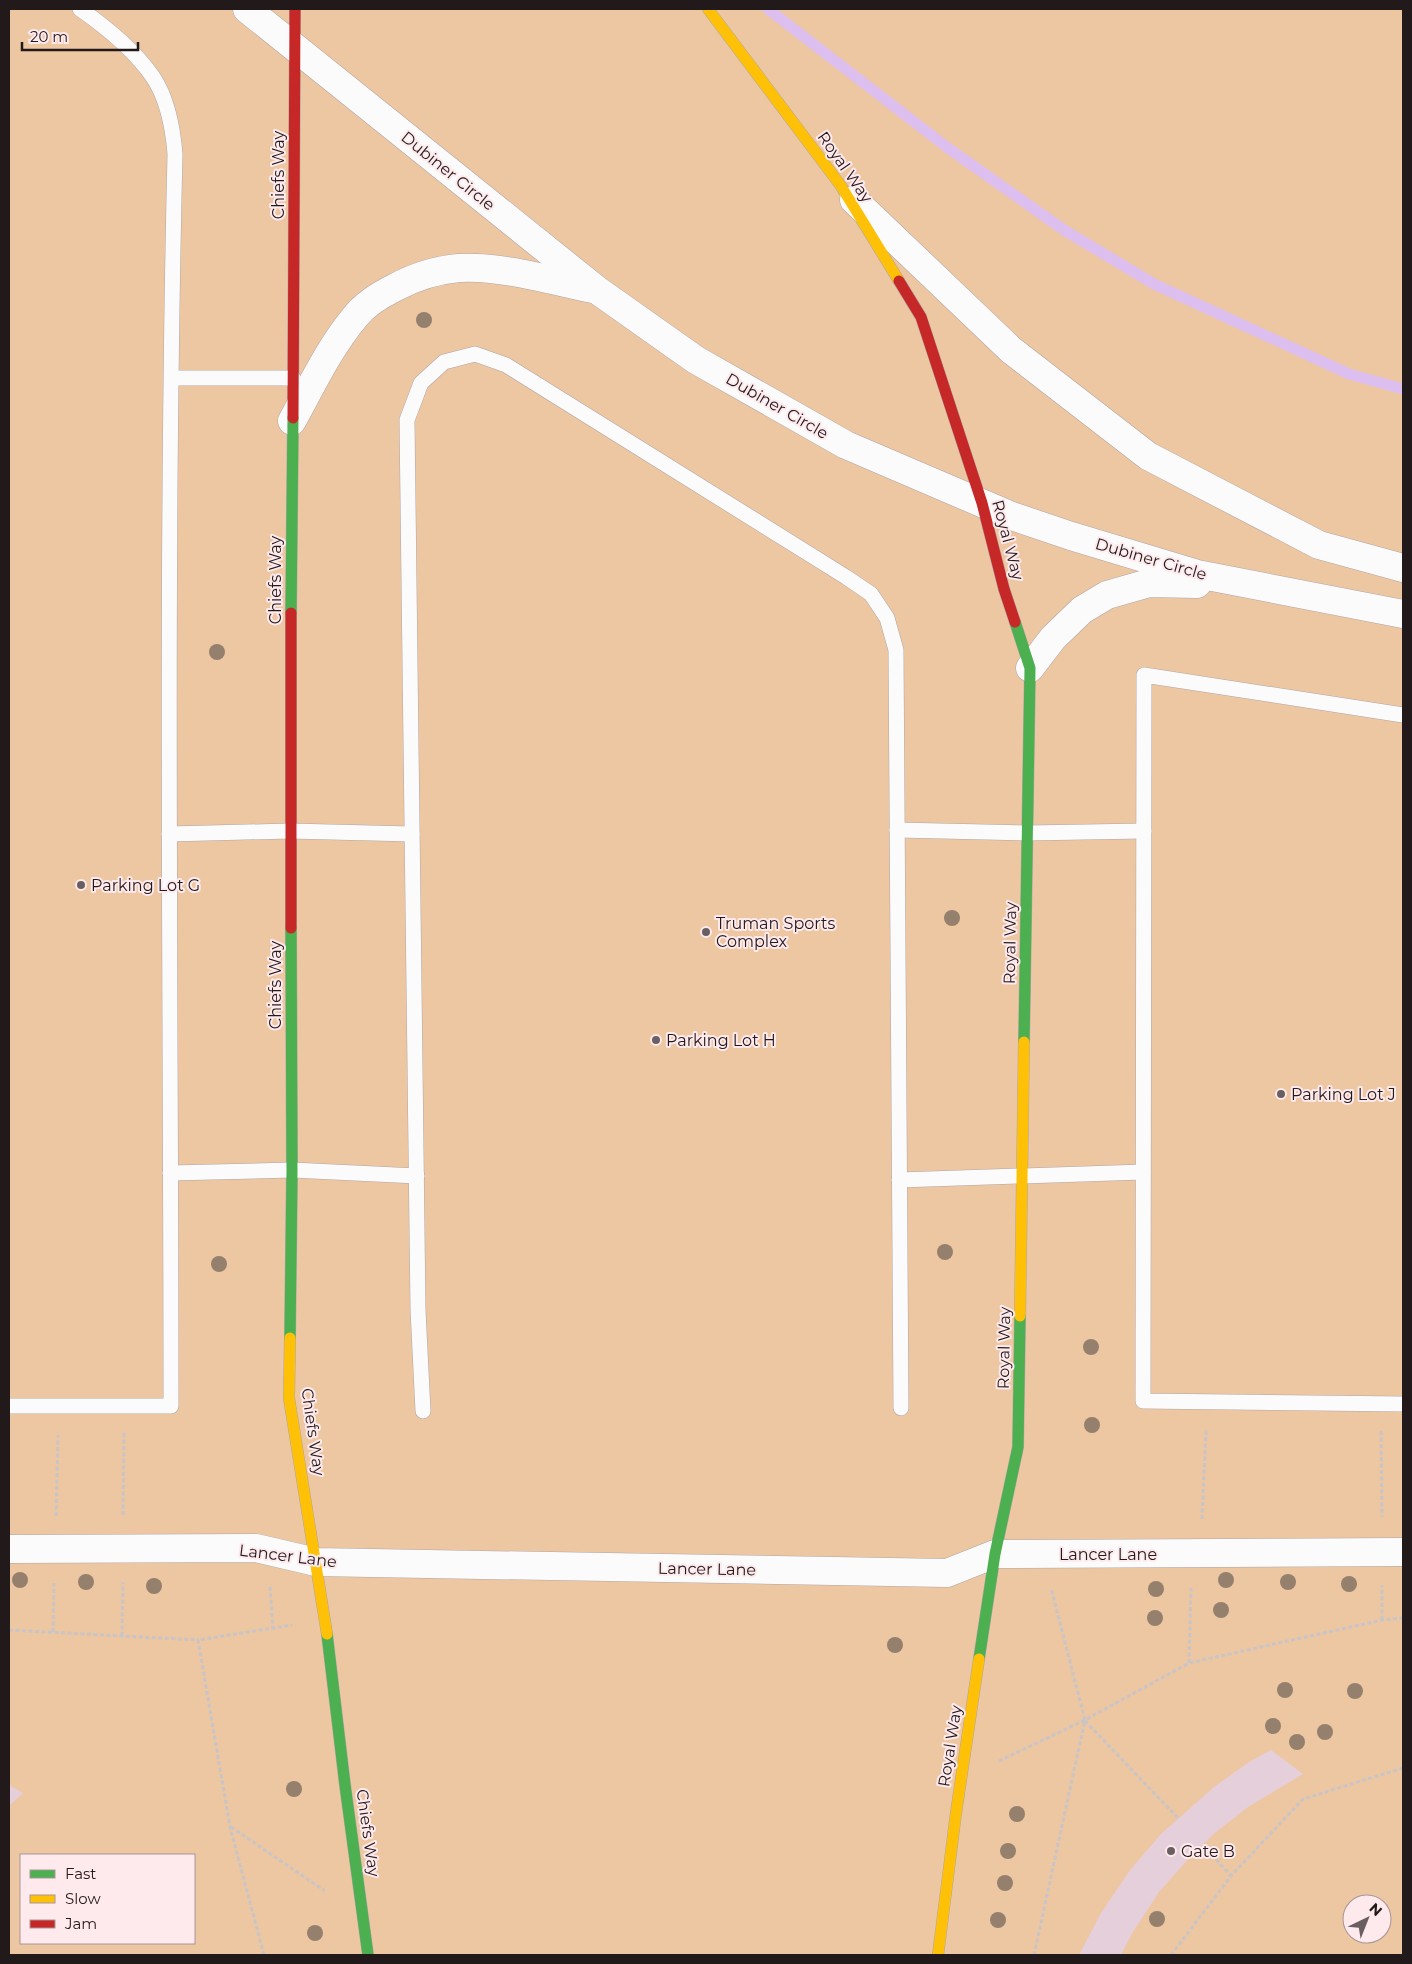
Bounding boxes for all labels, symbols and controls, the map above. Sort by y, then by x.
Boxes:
scale bar [22,20,139,52]
text: 20 m [30,27,68,46]
street label: Dubiner Circle [397,127,499,215]
street label: Royal Way [814,128,877,206]
street label: Chiefs Way [269,131,288,219]
street label: Dubiner Circle [722,369,832,443]
street label: Royal Way [988,498,1028,583]
street label: Dubiner Circle [1093,534,1209,584]
street label: Chiefs Way [266,536,285,624]
place label: Parking Lot G [91,876,200,895]
marker: Parking Lot G [75,879,87,891]
street label: Royal Way [1000,901,1020,984]
place label: Truman Sports Complex [716,914,835,951]
marker: Truman Sports Complex [700,926,712,938]
street label: Chiefs Way [266,941,285,1029]
place label: Parking Lot H [666,1031,776,1050]
marker: Parking Lot H [650,1034,662,1046]
place label: Parking Lot J [1291,1085,1396,1104]
marker: Parking Lot J [1275,1088,1287,1100]
street label: Royal Way [994,1306,1014,1389]
street label: Chiefs Way [297,1387,329,1477]
street label: Lancer Lane [238,1541,338,1571]
street label: Lancer Lane [1059,1545,1157,1564]
street label: Lancer Lane [658,1559,756,1579]
street label: Royal Way [934,1704,966,1788]
street label: Chiefs Way [352,1788,384,1878]
place label: Gate B [1181,1842,1235,1861]
marker: Gate B [1165,1845,1177,1857]
legend [20,1854,195,1944]
text: Fast [65,1864,96,1883]
text: Slow [65,1889,101,1908]
north arrow [1342,1894,1392,1944]
text: N [1366,1899,1386,1920]
text: Jam [64,1914,97,1933]

